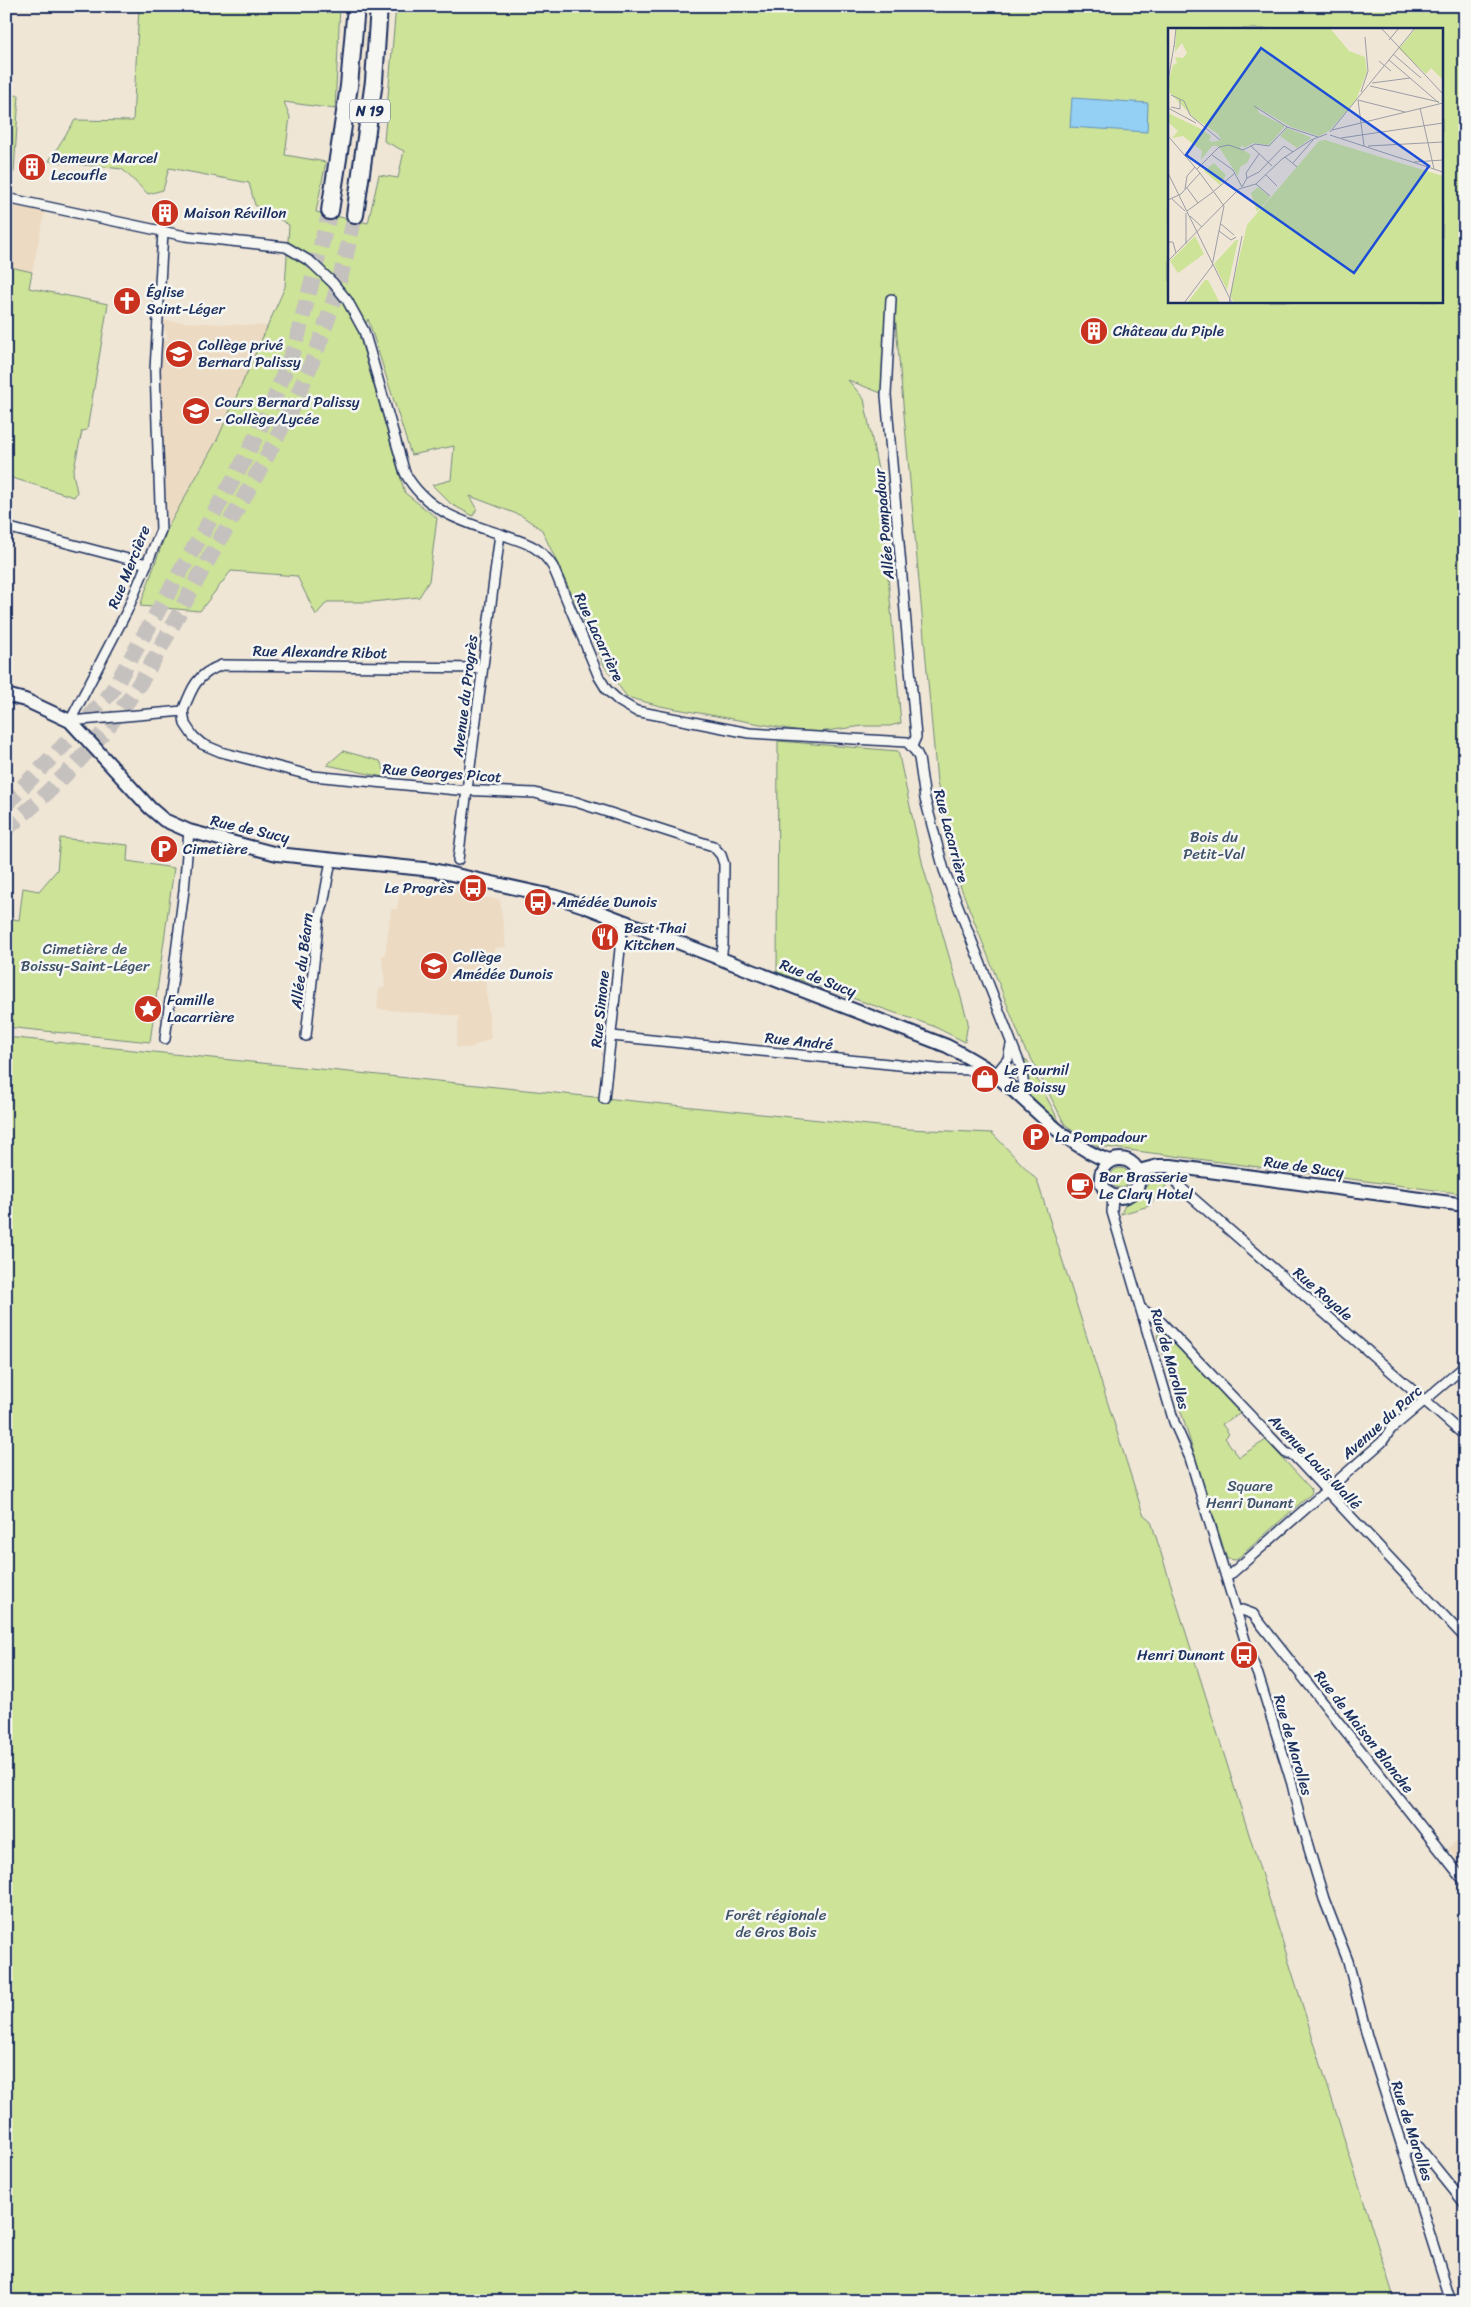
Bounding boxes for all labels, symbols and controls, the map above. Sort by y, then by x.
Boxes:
inset map [1168,28,1444,302]
road number: N 19 [350,100,390,122]
place label: Demeure Marcel Lecoufle [51,145,158,188]
building icon: Demeure Marcel Lecoufle [17,152,47,182]
building icon: Maison Révillon [150,198,180,228]
place label: Maison Révillon [184,200,286,226]
place label: Église Saint-Léger [146,279,226,322]
church icon: Église Saint-Léger [112,286,142,316]
building icon: Château du Piple [1079,316,1109,346]
place label: Château du Piple [1113,318,1224,344]
place label: Collège privé Bernard Palissy [198,332,301,375]
school or university icon: Collège privé Bernard Palissy [164,339,194,369]
place label: Cours Bernard Palissy - Collège/Lycée [215,389,360,432]
school or university icon: Cours Bernard Palissy - Collège/Lycée [181,396,211,426]
street label: Allée Pompadour [866,467,902,581]
street label: Rue Mercière [100,521,158,613]
street label: Rue Lacarrière [567,588,631,686]
street label: Avenue du Progrès [444,633,485,760]
street label: Rue Alexandre Ribot [253,638,388,666]
street label: Rue Georges Picot [382,756,503,790]
street label: Rue Lacarrière [926,786,976,886]
street label: Rue de Sucy [208,807,292,851]
park label: Bois du Petit-Val [1183,824,1246,867]
parking icon: Cimetière [149,834,179,864]
place label: Cimetière [183,836,248,862]
bus stop icon: Le Progrès [458,873,488,903]
place label: Le Progrès [385,875,454,901]
bus stop icon: Amédée Dunois [523,887,553,917]
place label: Amédée Dunois [556,889,657,915]
street label: Allée du Béarn [283,912,321,1011]
place label: Best Thai Kitchen [624,915,687,958]
restaurant icon: Best Thai Kitchen [590,922,620,952]
park label: Cimetière de Boissy-Saint-Léger [21,936,150,979]
place label: Collège Amédée Dunois [452,944,553,987]
school or university icon: Collège Amédée Dunois [419,951,449,981]
street label: Rue de Sucy [776,951,860,1005]
street label: Rue Simone [583,969,617,1049]
place label: Famille Lacarrière [167,987,235,1030]
place icon: Famille Lacarrière [133,994,163,1024]
street label: Rue André [764,1024,835,1058]
place label: Le Fournil de Boissy [1004,1057,1070,1100]
shop icon: Le Fournil de Boissy [970,1064,1000,1094]
parking icon: La Pompadour [1021,1122,1051,1152]
place label: La Pompadour [1055,1124,1147,1150]
street label: Rue de Sucy [1262,1149,1346,1186]
place label: Bar Brasserie Le Clary Hotel [1099,1164,1194,1207]
cafe icon: Bar Brasserie Le Clary Hotel [1065,1171,1095,1201]
street label: Rue Royale [1287,1260,1359,1328]
street label: Rue de Marolles [1143,1305,1197,1413]
street label: Avenue du Parc [1335,1378,1429,1466]
street label: Avenue Louis Wallé [1262,1407,1368,1516]
park label: Square Henri Dunant [1206,1473,1294,1516]
bus stop icon: Henri Dunant [1229,1640,1259,1670]
place label: Henri Dunant [1137,1642,1225,1668]
street label: Rue de Maison Blanche [1307,1665,1421,1800]
street label: Rue de Marolles [1266,1691,1320,1799]
park label: Forêt régionale de Gros Bois [726,1902,827,1945]
street label: Rue de Marolles [1384,2078,1440,2185]

